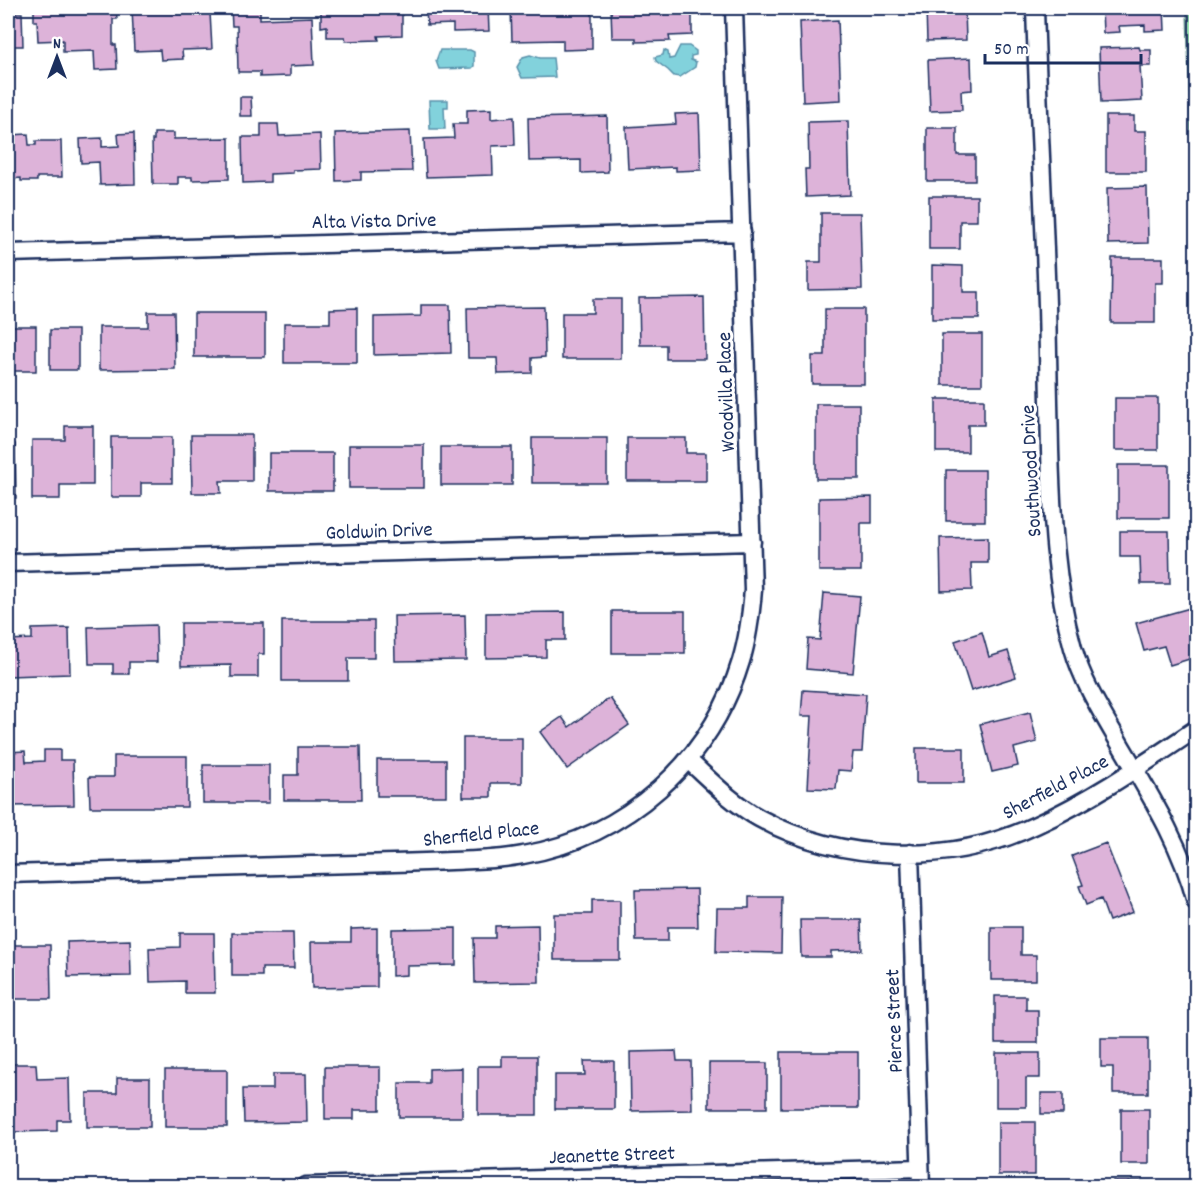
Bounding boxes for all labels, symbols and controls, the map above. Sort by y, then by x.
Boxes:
north arrow [27,27,87,87]
scale bar [985,27,1141,65]
text: N [53,33,61,56]
text: 50 m [994,38,1029,63]
street label: Alta Vista Drive [312,207,437,239]
street label: Woodvilla Place [711,331,745,452]
street label: Southwood Drive [1015,404,1051,538]
street label: Goldwin Drive [325,516,433,550]
street label: Sherfield Place [998,748,1115,829]
street label: Sherfield Place [422,815,541,857]
street label: Pierce Street [879,968,913,1073]
street label: Jeanette Street [548,1140,676,1174]

